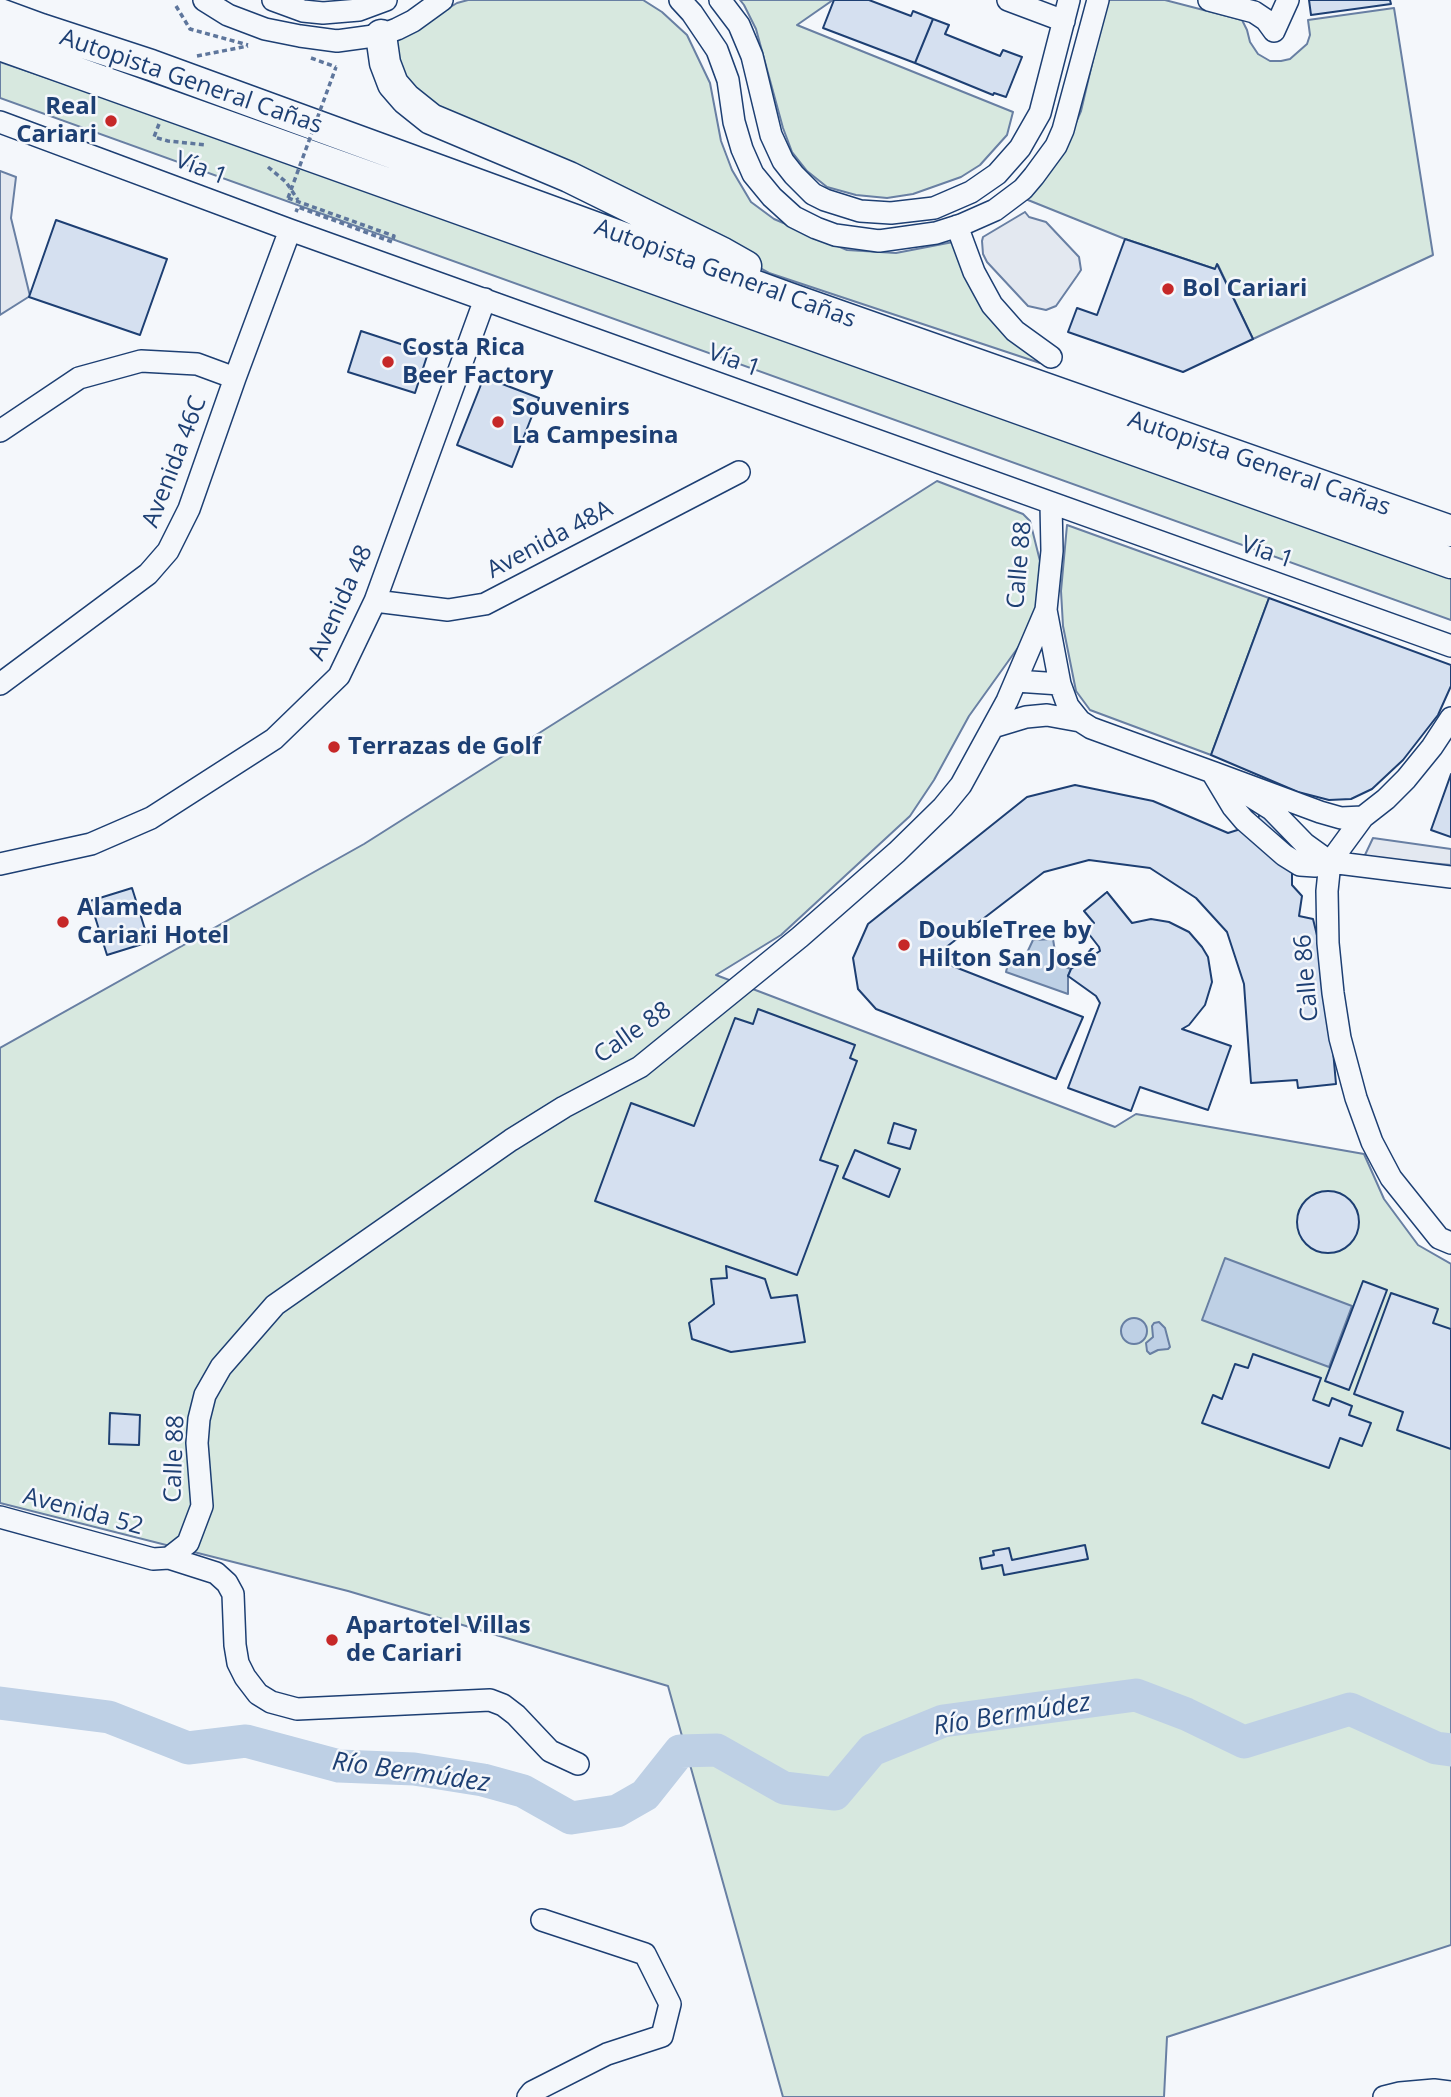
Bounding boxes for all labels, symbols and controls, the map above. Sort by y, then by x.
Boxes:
street label: Autopista General Cañas [56,24,326,140]
place label: Real Cariari [16,93,97,149]
marker: Real Cariari [103,113,119,129]
street label: Vía 1 [171,146,231,192]
street label: Autopista General Cañas [591,213,859,335]
place label: Bol Cariari [1182,275,1307,303]
marker: Bol Cariari [1160,281,1176,297]
place label: Costa Rica Beer Factory [402,334,553,390]
street label: Vía 1 [704,338,764,384]
marker: Costa Rica Beer Factory [380,354,396,370]
street label: Avenida 46C [137,392,213,532]
place label: Souvenirs La Campesina [512,394,679,450]
street label: Autopista General Cañas [1124,406,1394,522]
marker: Souvenirs La Campesina [490,414,506,430]
street label: Avenida 48A [482,495,618,585]
street label: Calle 88 [1002,520,1038,610]
street label: Vía 1 [1237,531,1297,575]
street label: Avenida 48 [303,541,379,665]
place label: Terrazas de Golf [348,733,541,761]
marker: Terrazas de Golf [326,739,342,755]
place label: Alameda Cariari Hotel [77,894,229,950]
marker: Alameda Cariari Hotel [55,914,71,930]
place label: DoubleTree by Hilton San José [918,917,1097,973]
street label: Calle 86 [1289,933,1325,1023]
marker: DoubleTree by Hilton San José [896,937,912,953]
street label: Calle 88 [589,996,677,1070]
street label: Calle 88 [159,1415,191,1503]
street label: Avenida 52 [20,1482,146,1542]
place label: Apartotel Villas de Cariari [346,1612,531,1668]
marker: Apartotel Villas de Cariari [324,1632,340,1648]
water label: Río Bermúdez [931,1687,1093,1743]
water label: Río Bermúdez [330,1747,492,1799]

